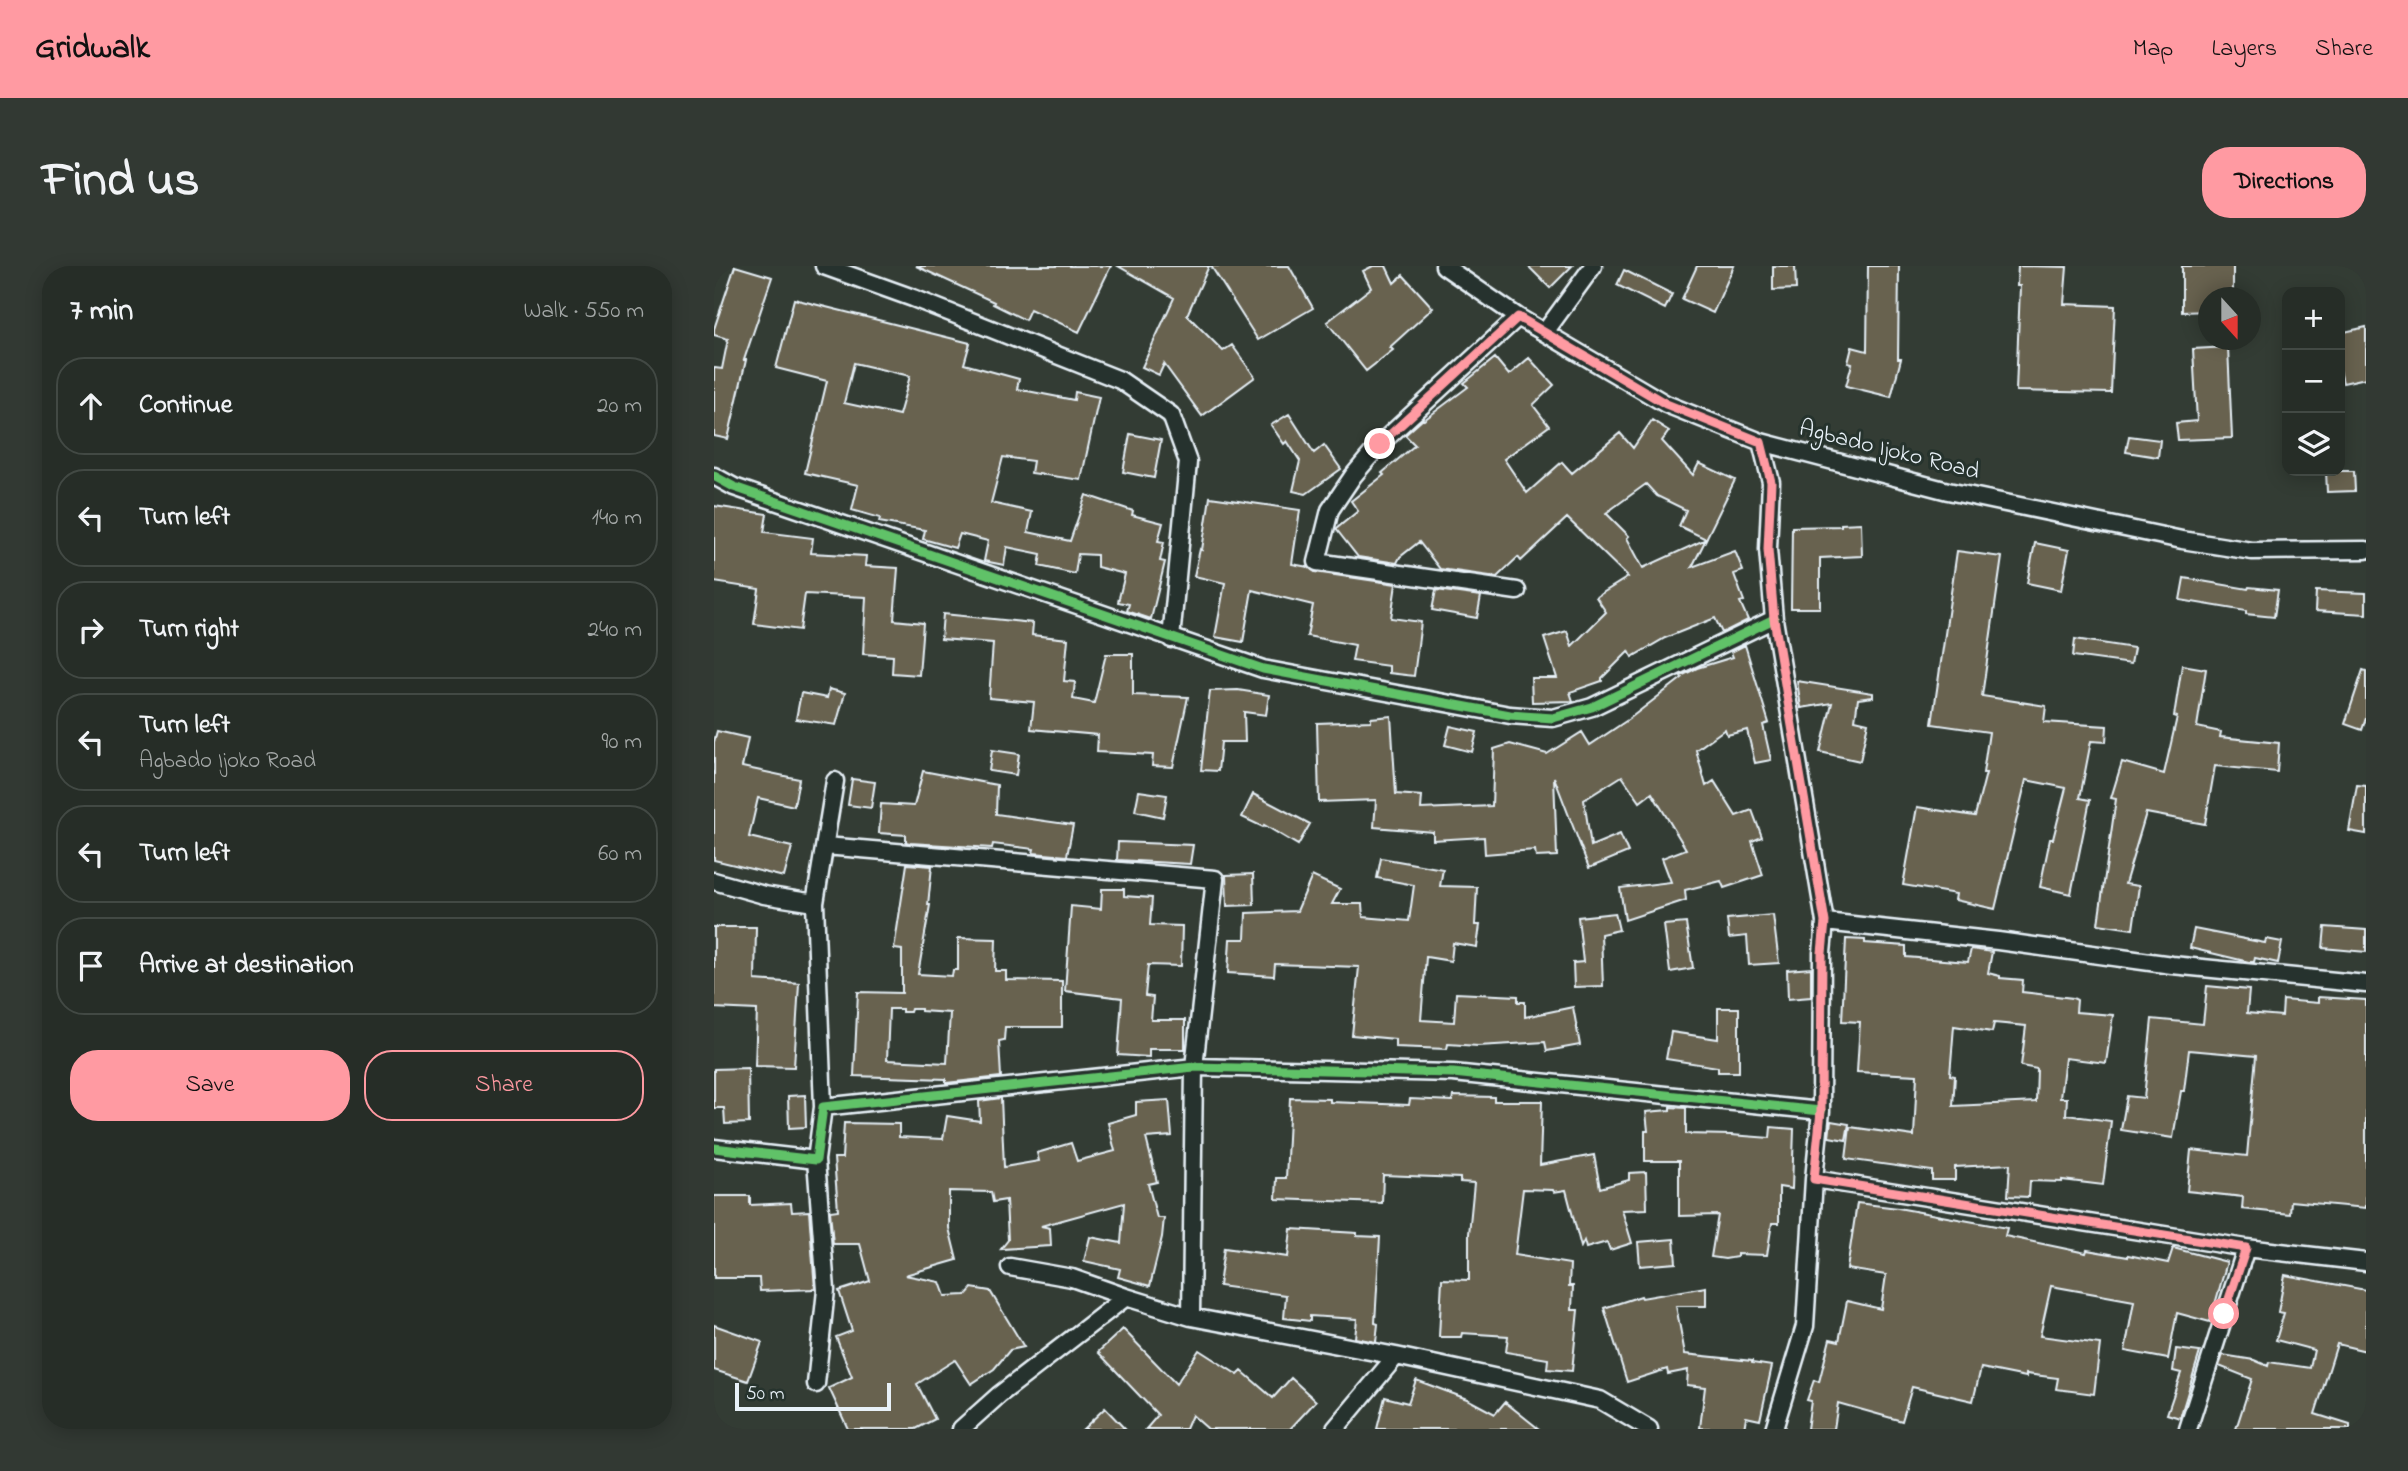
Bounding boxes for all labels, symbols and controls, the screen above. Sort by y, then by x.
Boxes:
text: Gridwalk [35,25,150,73]
text: Map [2133,32,2173,67]
text: Layers [2211,32,2277,67]
text: Share [2315,32,2373,67]
text: Find us [42,146,199,218]
button: Directions [2202,147,2366,218]
north arrow [2198,287,2261,350]
map controls [2282,287,2345,476]
button: + [2282,287,2345,350]
text: 7 min [70,290,133,334]
text: Walk · 550 m [524,295,644,328]
button: − [2282,350,2345,413]
icon: ahead [72,387,110,425]
text: Continue [139,387,232,425]
text: 20 m [597,390,642,423]
street label: Agbado Ijoko Road [1795,412,1983,490]
button: layers [2282,413,2345,476]
route end [1364,428,1395,459]
icon: left [72,499,110,537]
text: Turn left [139,499,230,537]
text: 140 m [592,502,642,535]
icon: right [72,611,110,649]
text: Turn right [139,611,239,649]
text: 240 m [588,614,642,647]
text: Turn left [139,707,230,745]
icon: left [72,723,110,761]
text: 90 m [602,726,642,759]
text: Agbado Ijoko Road [139,745,316,778]
icon: left [72,835,110,873]
text: Turn left [139,835,230,873]
text: 60 m [598,838,642,871]
icon: arrive [72,947,110,985]
text: Arrive at destination [139,947,354,985]
button: Save [70,1050,350,1121]
button: Share [364,1050,644,1121]
route start [2208,1298,2239,1329]
scale bar [735,1380,891,1412]
text: 50 m [746,1381,785,1408]

